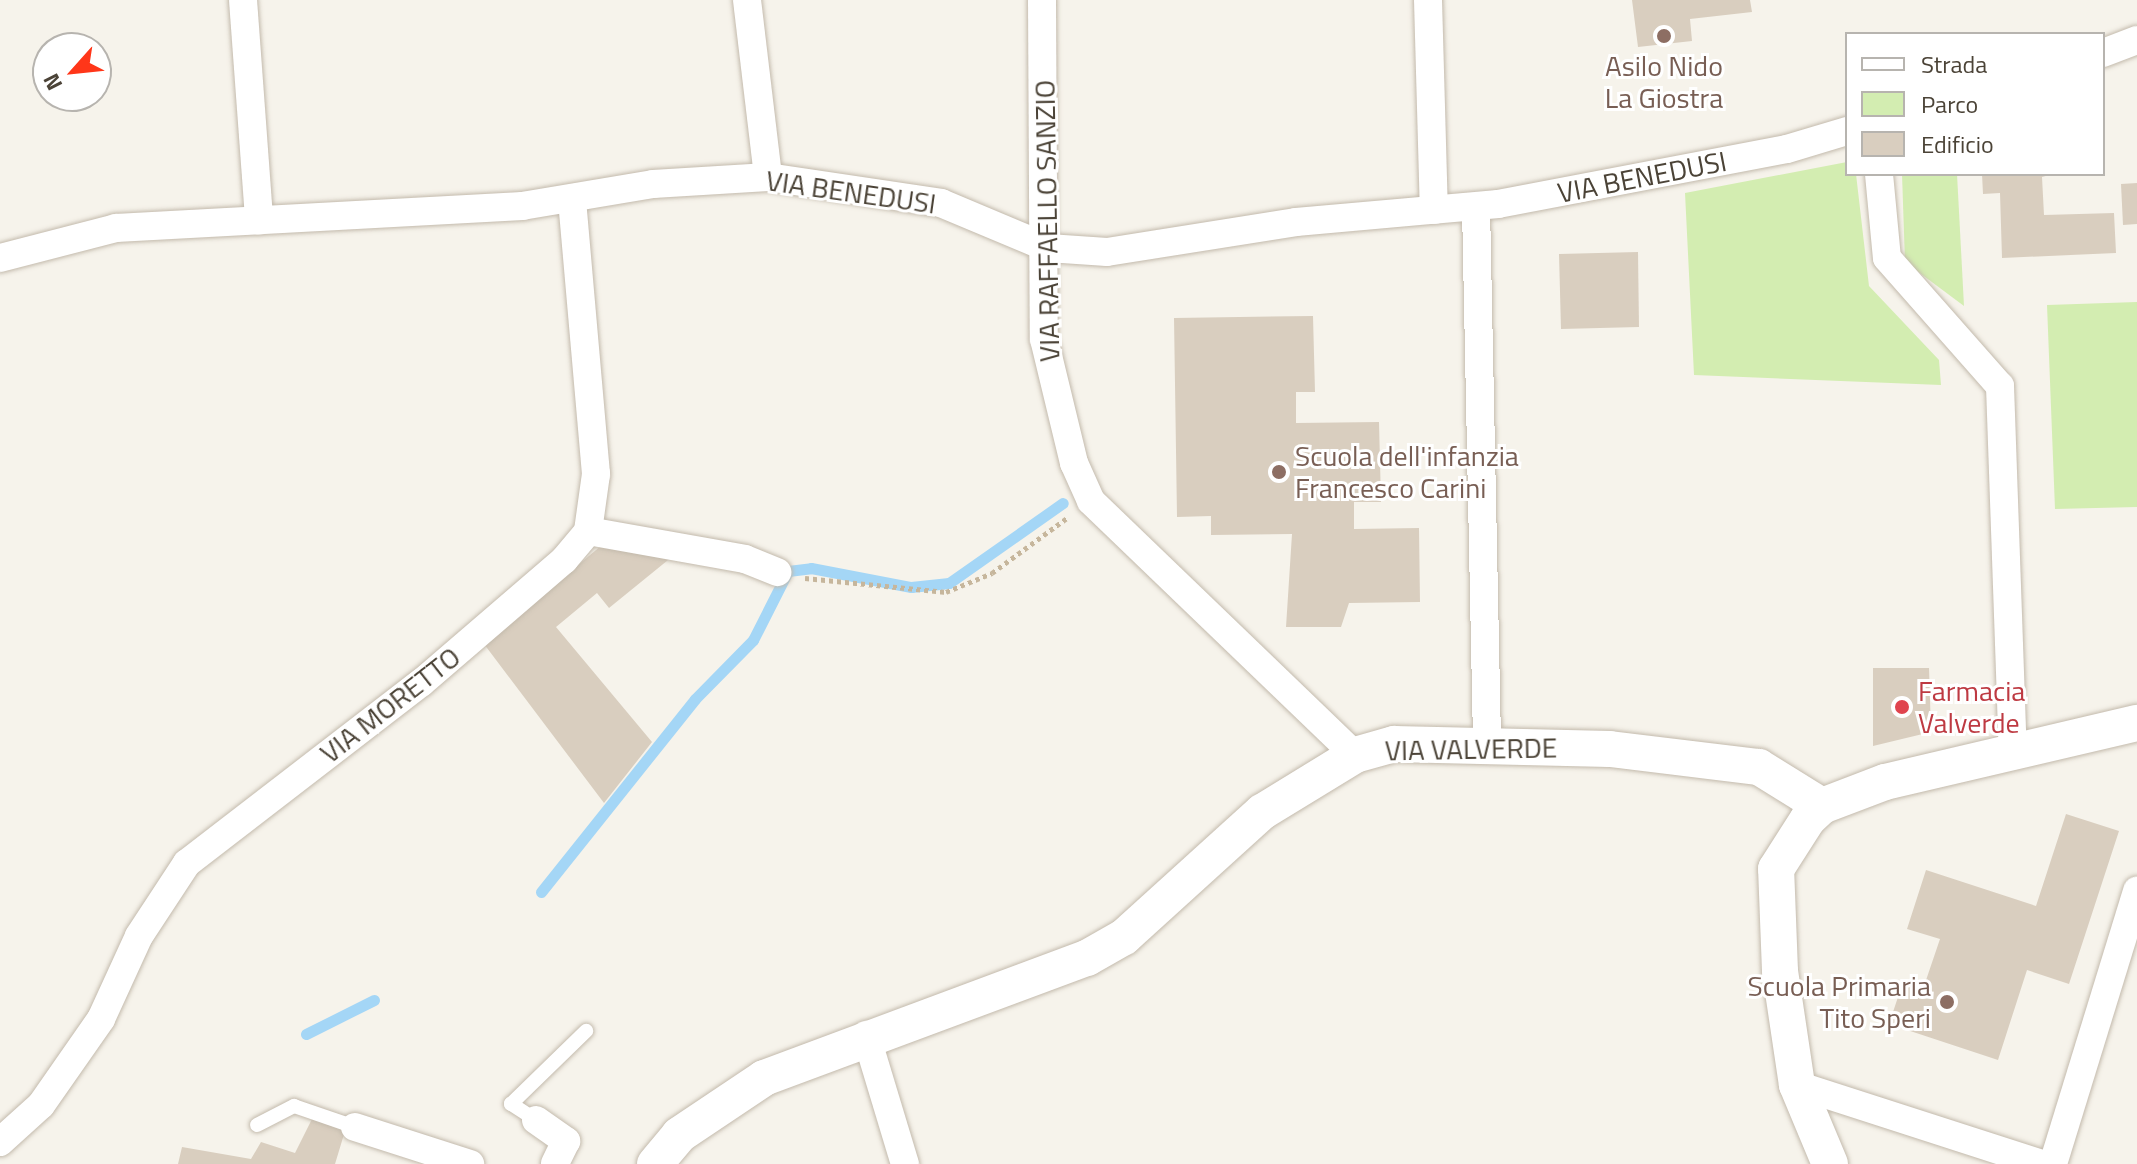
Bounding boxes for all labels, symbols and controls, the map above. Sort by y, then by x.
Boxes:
marker: Asilo Nido La Giostra [1655,27,1673,45]
north arrow [32,32,112,112]
legend [1845,32,2105,176]
text: Strada [1921,46,1987,82]
place label: Asilo Nido La Giostra [1605,49,1723,115]
text: N [34,67,71,96]
street label: VIA RAFFAELLO SANZIO [1028,80,1066,362]
text: Parco [1921,86,1978,122]
text: Edificio [1921,126,1994,162]
street label: VIA BENEDUSI [1555,144,1729,210]
street label: VIA BENEDUSI [764,163,938,221]
place label: Scuola dell'infanzia Francesco Carini [1295,439,1519,505]
marker: Scuola dell'infanzia Francesco Carini [1270,463,1288,481]
street label: VIA MORETTO [313,640,467,770]
place label: Farmacia Valverde [1918,674,2025,740]
marker: Farmacia Valverde [1893,698,1911,716]
street label: VIA VALVERDE [1384,731,1558,767]
place label: Scuola Primaria Tito Speri [1748,969,1931,1035]
marker: Scuola Primaria Tito Speri [1938,993,1956,1011]

